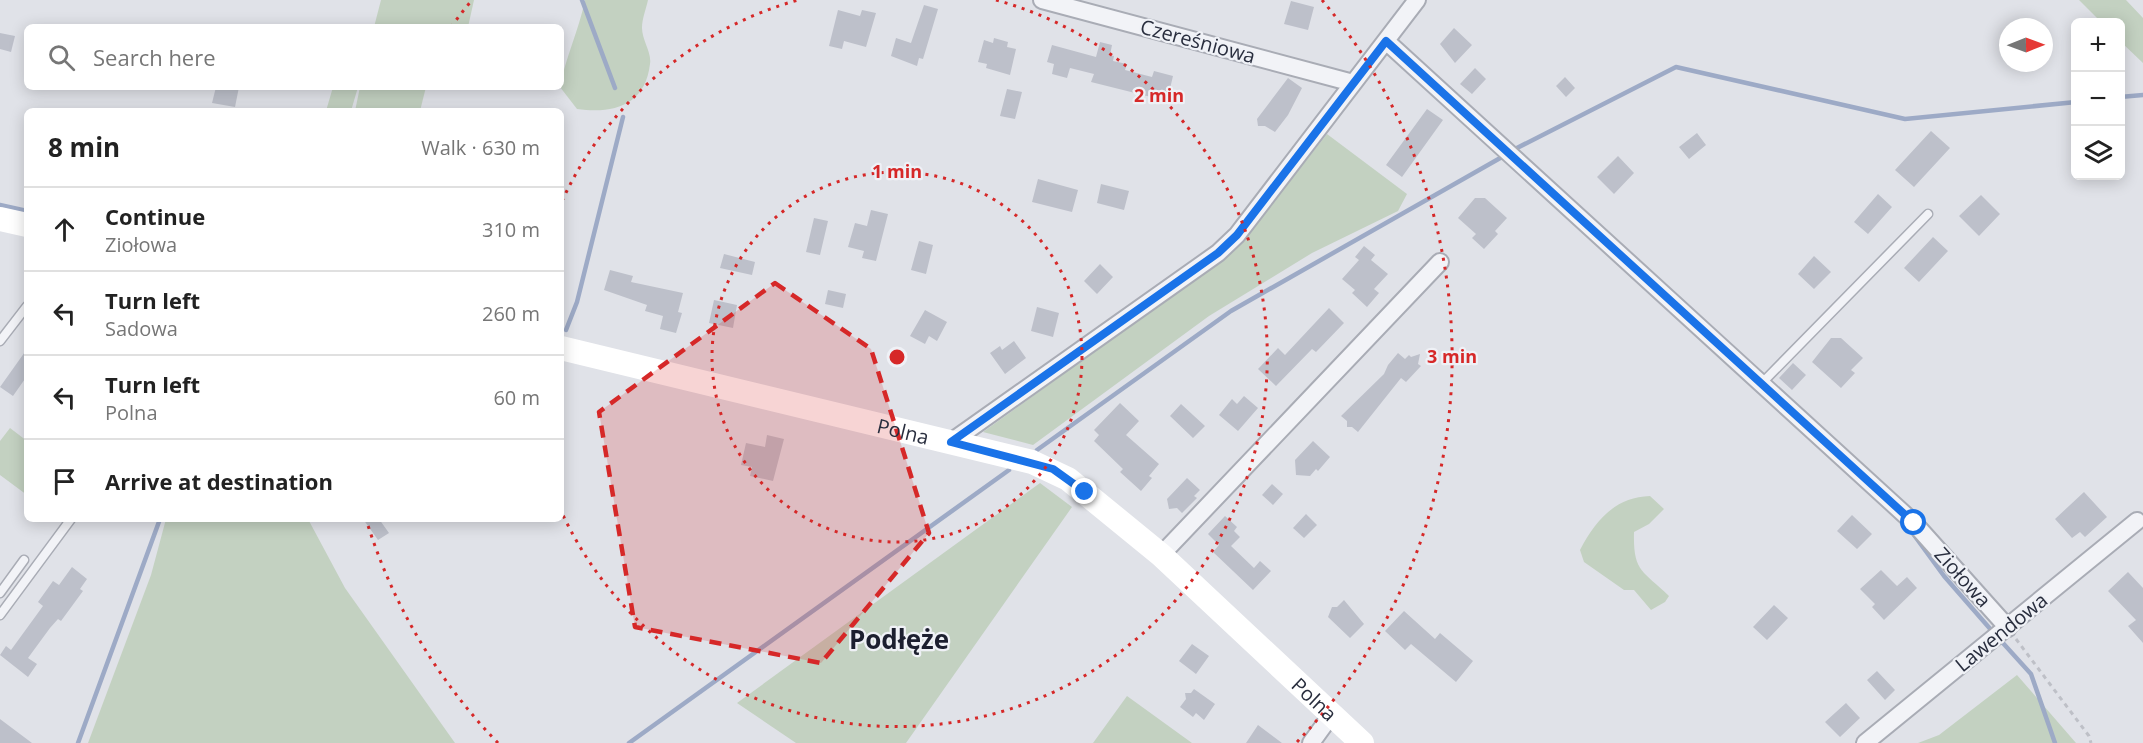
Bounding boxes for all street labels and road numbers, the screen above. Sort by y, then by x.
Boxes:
street label: Czereśniowa [1137,13,1259,69]
street label: Polna [874,412,932,450]
street label: Ziołowa [1929,541,1997,613]
street label: Lawendowa [1949,586,2053,678]
street label: Polna [1286,671,1343,727]

